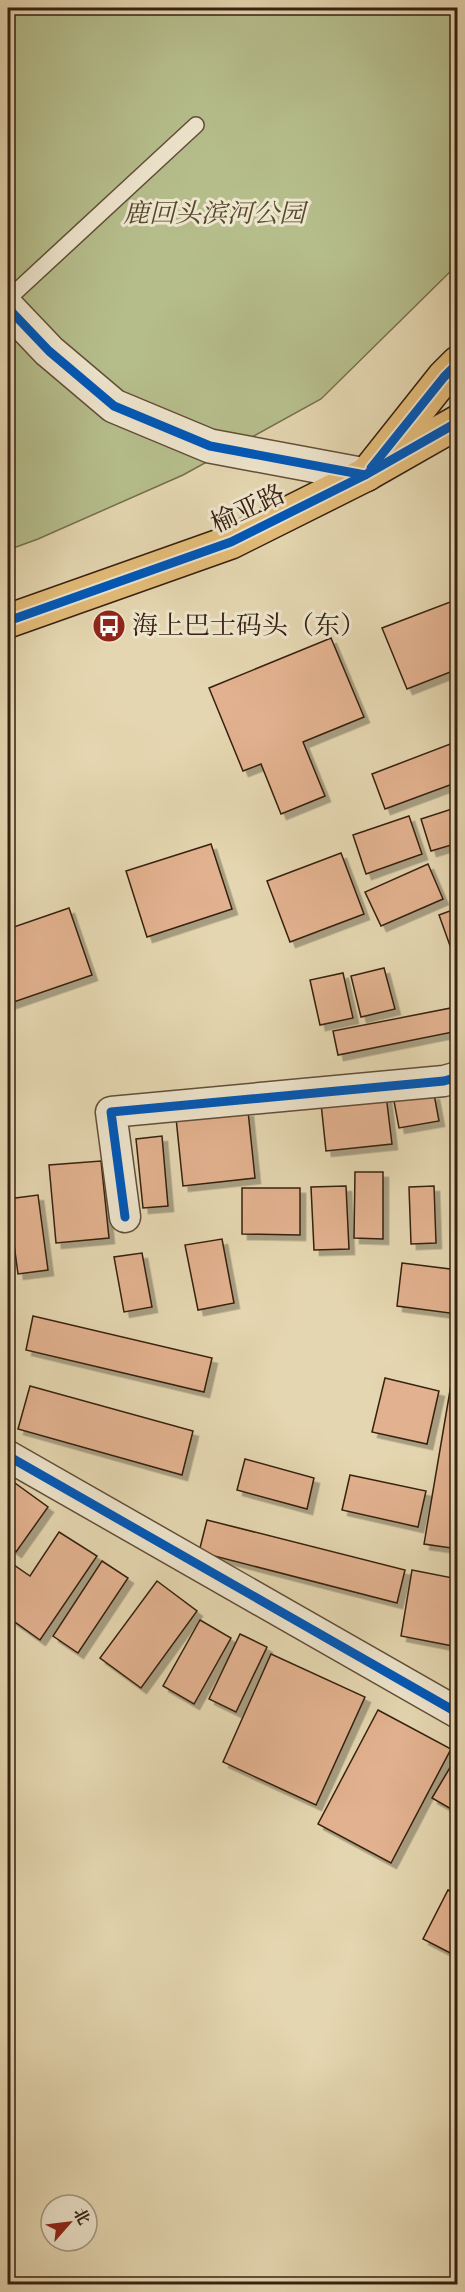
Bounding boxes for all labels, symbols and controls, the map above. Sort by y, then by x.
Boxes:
park label: 鹿回头滨河公园 [123,198,309,230]
street label: 榆亚路 [206,478,290,540]
bus stop icon: 海上巴士码头（东） [91,608,127,644]
place label: 海上巴士码头（东） [132,610,366,642]
north arrow [39,2193,99,2253]
text: 北 [69,2205,94,2228]

